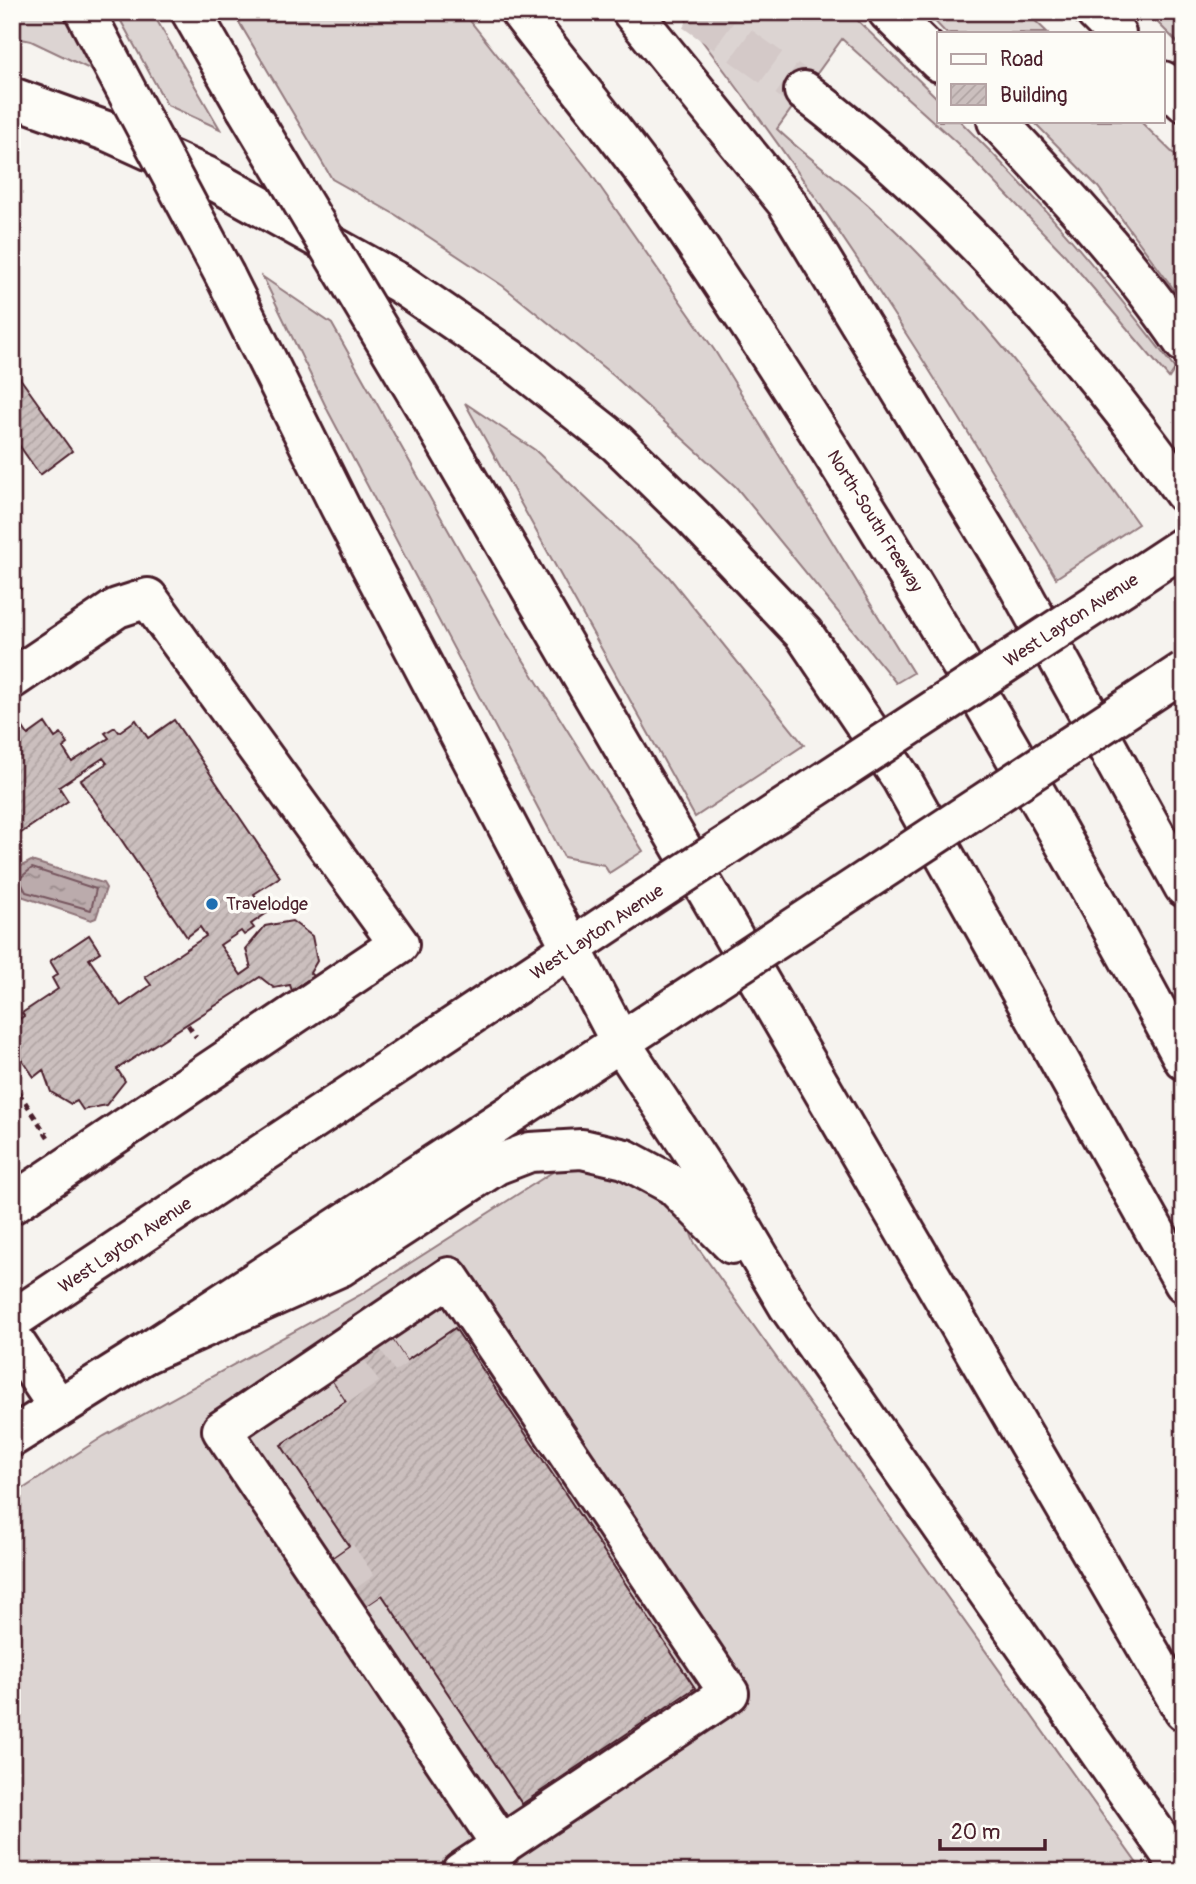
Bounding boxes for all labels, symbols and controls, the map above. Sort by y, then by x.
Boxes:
legend [937,32,1164,122]
text: Road [1000,46,1044,73]
text: Building [1000,82,1067,109]
street label: North-South Freeway [822,446,928,597]
street label: West Layton Avenue [1000,568,1143,672]
street label: West Layton Avenue [526,879,668,986]
place label: Travelodge [226,893,308,916]
marker: Travelodge [204,896,220,912]
street label: West Layton Avenue [54,1192,196,1299]
scale bar [940,1807,1046,1851]
text: 20 m [951,1819,1000,1846]

